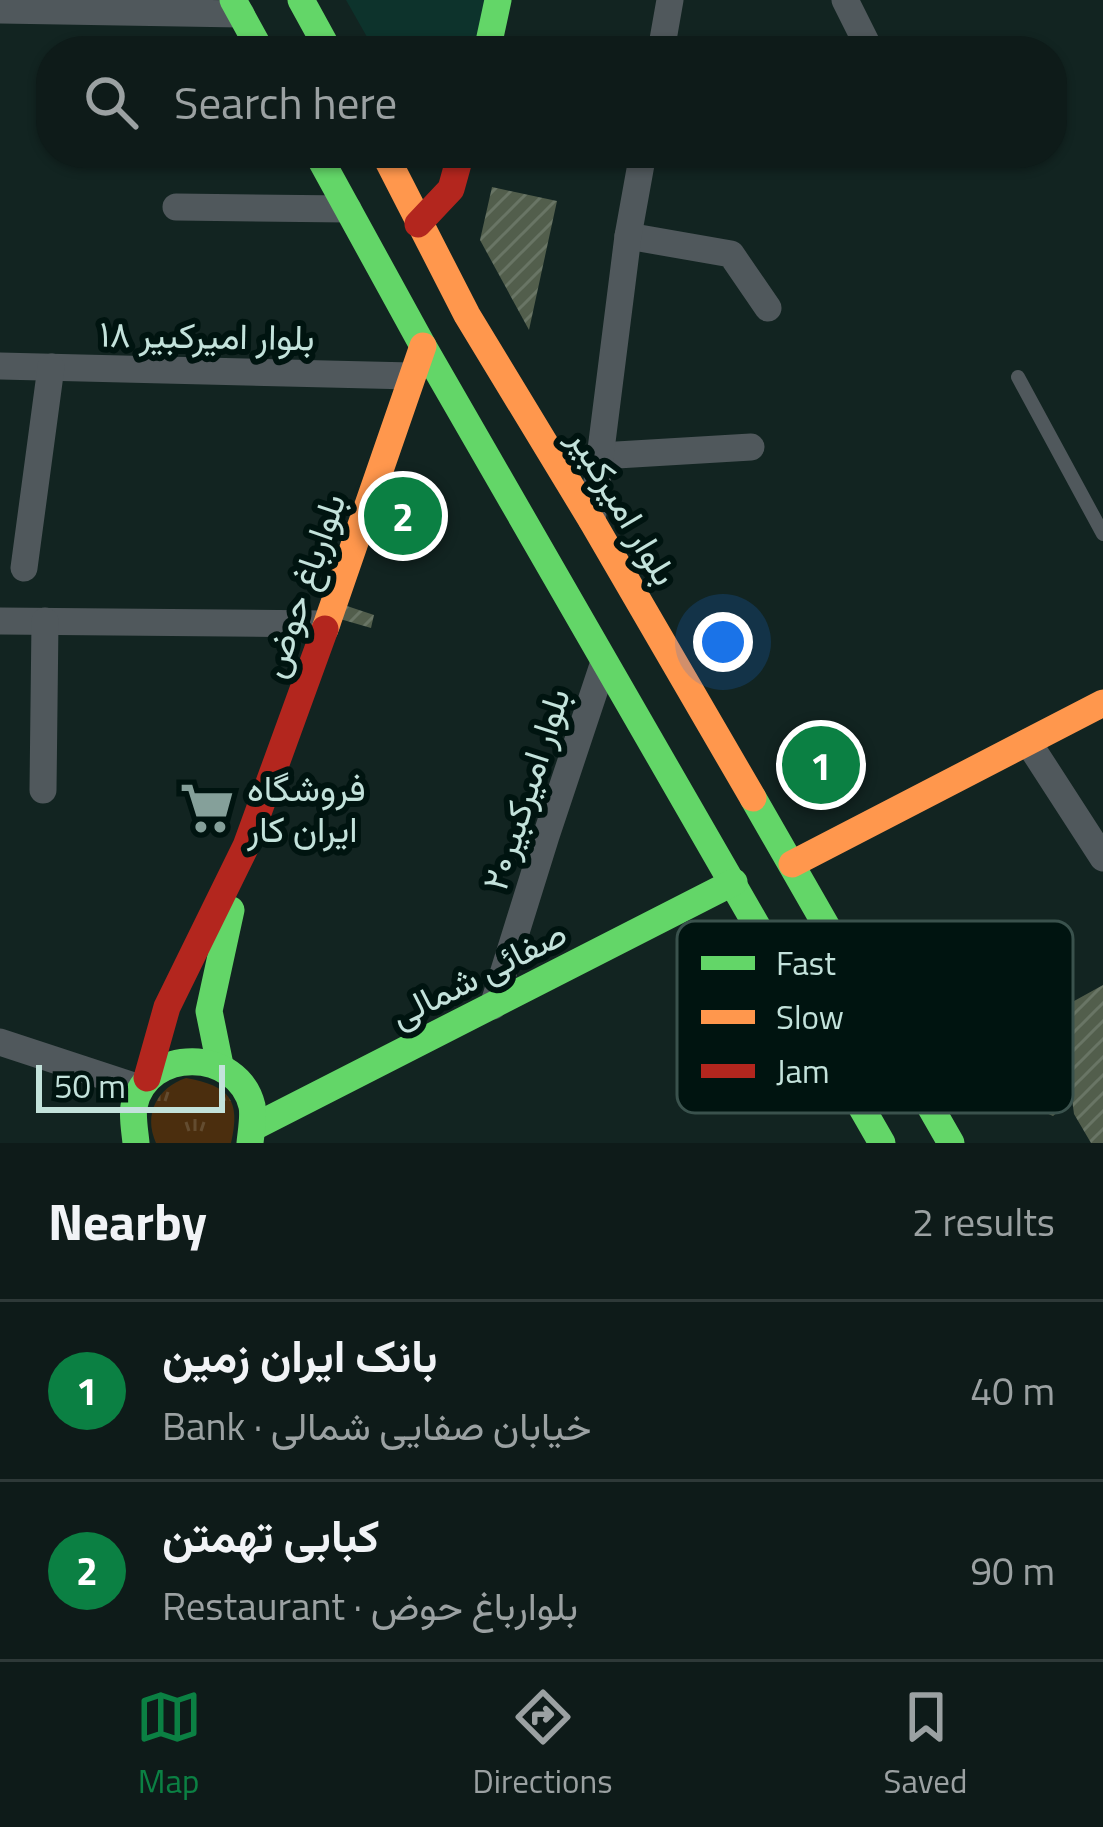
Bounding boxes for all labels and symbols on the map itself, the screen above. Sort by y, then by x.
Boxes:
street label: ۱۸ بلوار امیرکبیر [99,306,315,364]
street label: بلوار امیرکبیر [555,416,693,595]
pin: 2 [364,471,442,561]
street label: بلوارباغ حوض [245,486,359,684]
your location [693,612,753,672]
street label: بلوار امیرکبیر۲۰ [466,681,584,897]
pin: 1 [782,720,860,810]
place label: فروشگاه ایران کار [246,760,366,856]
supermarket icon: فروشگاه ایران کار [178,779,236,837]
street label: صفائی شمالی [380,905,576,1041]
legend [677,921,1073,1113]
text: Fast [776,938,836,988]
text: Slow [776,992,844,1042]
text: Jam [776,1046,830,1096]
scale bar [36,1059,225,1112]

